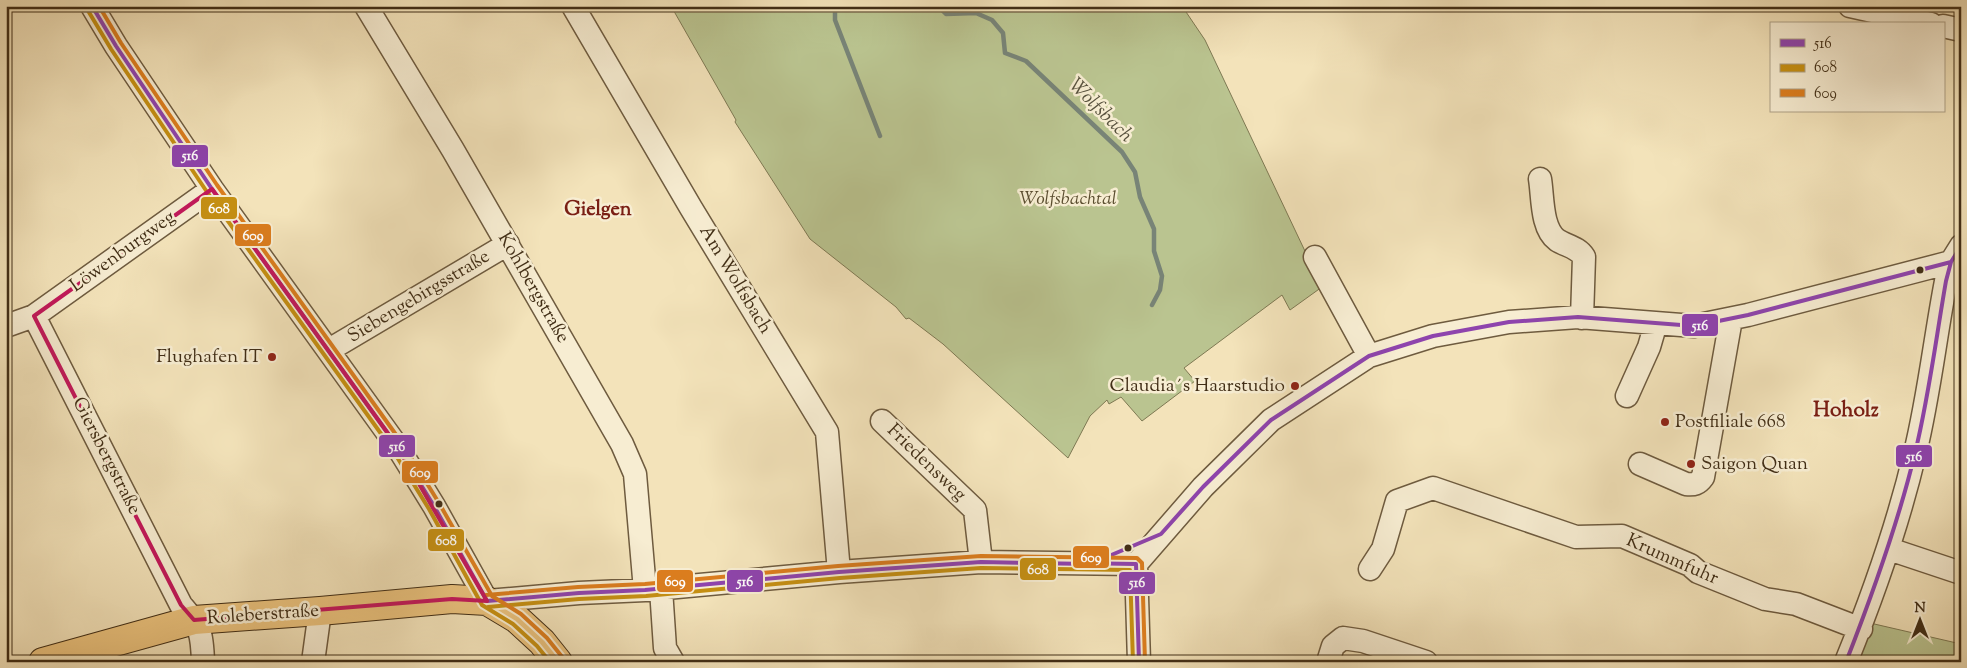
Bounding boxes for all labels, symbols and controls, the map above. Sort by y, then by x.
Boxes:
legend [1770,22,1944,112]
text: 516 [1813,34,1832,55]
text: 608 [1814,58,1837,79]
water label: Wolfsbach [1061,72,1139,150]
text: 609 [1814,84,1837,105]
line badge: 516 [171,144,209,168]
text: 516 [181,147,198,167]
park label: Wolfsbachtal [1019,186,1117,213]
line badge: 608 [200,196,238,220]
district label: Gielgen [564,196,632,225]
text: 608 [208,200,230,220]
street label: Löwenburgweg [65,205,181,299]
street label: Am Wolfsbach [692,221,778,339]
line badge: 609 [234,223,272,247]
text: 609 [242,227,264,247]
street label: Kohlbergstraße [490,227,576,349]
street label: Siebengebirgsstraße [343,244,495,350]
unlabelled marker [1915,265,1925,275]
line badge: 516 [1681,313,1719,337]
text: 516 [1691,317,1708,337]
place label: Flughafen IT [156,344,262,371]
marker: Flughafen IT [266,351,278,363]
place label: Claudia´s Haarstudio [1109,373,1285,400]
marker: Claudia´s Haarstudio [1289,380,1301,392]
street label: Giersbergstraße [65,393,147,519]
district label: Hoholz [1813,396,1879,426]
place label: Postfiliale 668 [1675,409,1785,436]
marker: Postfiliale 668 [1659,416,1671,428]
street label: Friedensweg [880,418,972,508]
line badge: 516 [378,434,416,458]
text: 516 [388,438,405,458]
line badge: 516 [1895,444,1933,468]
text: 516 [1905,448,1922,468]
place label: Saigon Quan [1701,451,1808,478]
marker: Saigon Quan [1685,458,1697,470]
line badge: 609 [401,460,439,484]
text: 609 [409,464,431,484]
unlabelled marker [434,499,444,509]
line badge: 608 [427,528,465,552]
street label: Krummfuhr [1622,528,1722,592]
text: 608 [435,532,457,552]
unlabelled marker [1123,543,1133,553]
line badge: 609 [1072,545,1110,569]
text: 609 [1080,549,1102,569]
line badge: 608 [1019,557,1057,581]
text: 608 [1027,561,1049,581]
line badge: 609 [656,569,694,593]
line badge: 516 [726,569,764,593]
line badge: 516 [1118,571,1156,595]
text: 609 [664,573,686,593]
text: 516 [736,573,753,593]
text: 516 [1128,574,1145,594]
north arrow [1894,596,1944,646]
street label: Roleberstraße [206,598,320,632]
text: N [1914,599,1926,619]

